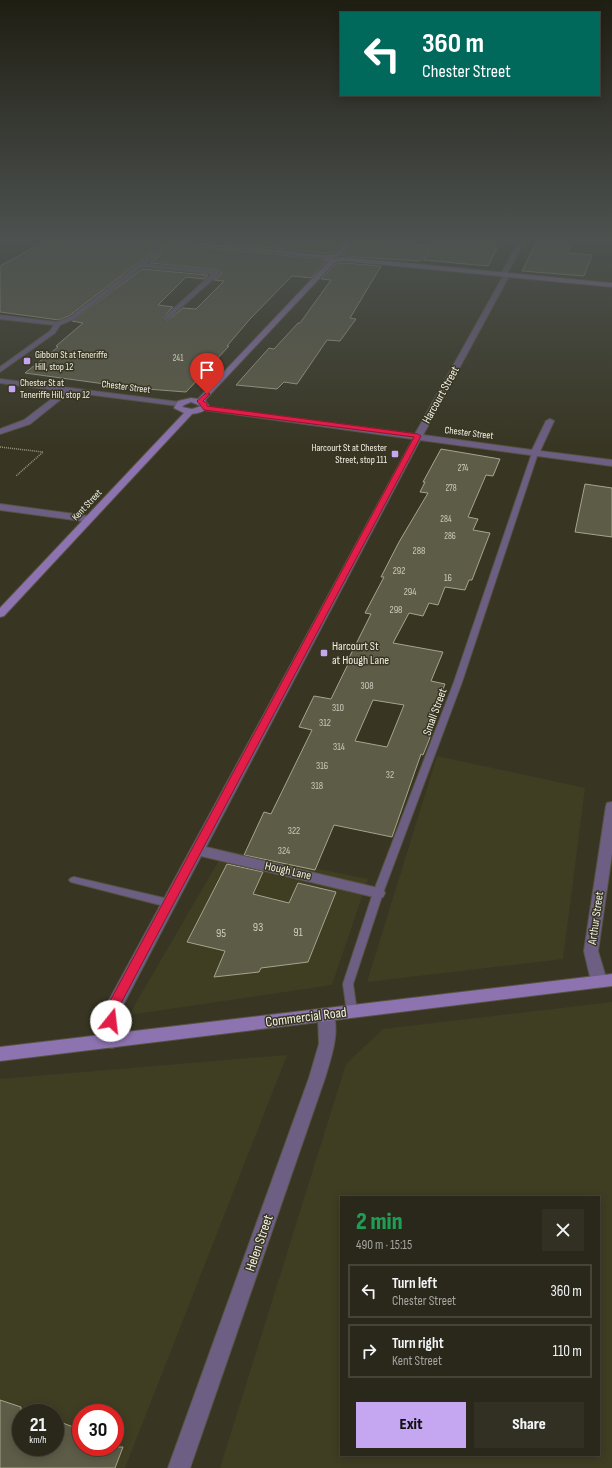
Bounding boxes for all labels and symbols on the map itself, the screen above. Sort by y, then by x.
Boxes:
place label: Gibbon St at Teneriffe Hill, stop 12 [35,349,108,373]
house number: 241 [173,353,184,364]
pin [190,353,224,394]
marker: Gibbon St at Teneriffe Hill, stop 12 [22,356,32,366]
street label: Harcourt Street [419,363,463,426]
place label: Chester St at Teneriffe Hill, stop 12 [20,377,90,401]
street label: Chester Street [101,378,151,396]
marker: Chester St at Teneriffe Hill, stop 12 [7,384,17,394]
street label: Chester Street [444,424,494,442]
place label: Harcourt St at Chester Street, stop 111 [311,442,387,466]
marker: Harcourt St at Chester Street, stop 111 [390,449,400,459]
house number: 274 [458,463,469,474]
house number: 278 [445,483,457,494]
street label: Kent Street [69,487,105,523]
house number: 284 [440,514,452,525]
house number: 286 [444,531,456,542]
house number: 288 [413,545,425,557]
house number: 292 [393,565,405,577]
house number: 16 [444,572,452,584]
house number: 294 [404,586,416,598]
house number: 298 [390,604,402,616]
place label: Harcourt St at Hough Lane [332,639,389,668]
marker: Harcourt St at Hough Lane [319,648,329,658]
house number: 308 [360,680,374,692]
street label: Small Street [420,686,451,738]
house number: 310 [332,702,344,714]
house number: 312 [319,717,331,729]
house number: 314 [333,741,345,753]
house number: 316 [316,760,328,772]
house number: 32 [386,769,394,781]
house number: 318 [311,780,323,792]
house number: 322 [288,825,300,837]
house number: 324 [278,845,290,857]
street label: Hough Lane [263,858,313,884]
street label: Arthur Street [585,890,607,946]
house number: 93 [253,920,263,935]
house number: 91 [293,925,304,940]
house number: 95 [216,926,226,941]
position arrow [90,1000,132,1042]
street label: Commercial Road [264,1004,348,1030]
street label: Helen Street [241,1212,277,1274]
speed limit sign: 30 [72,1404,124,1456]

